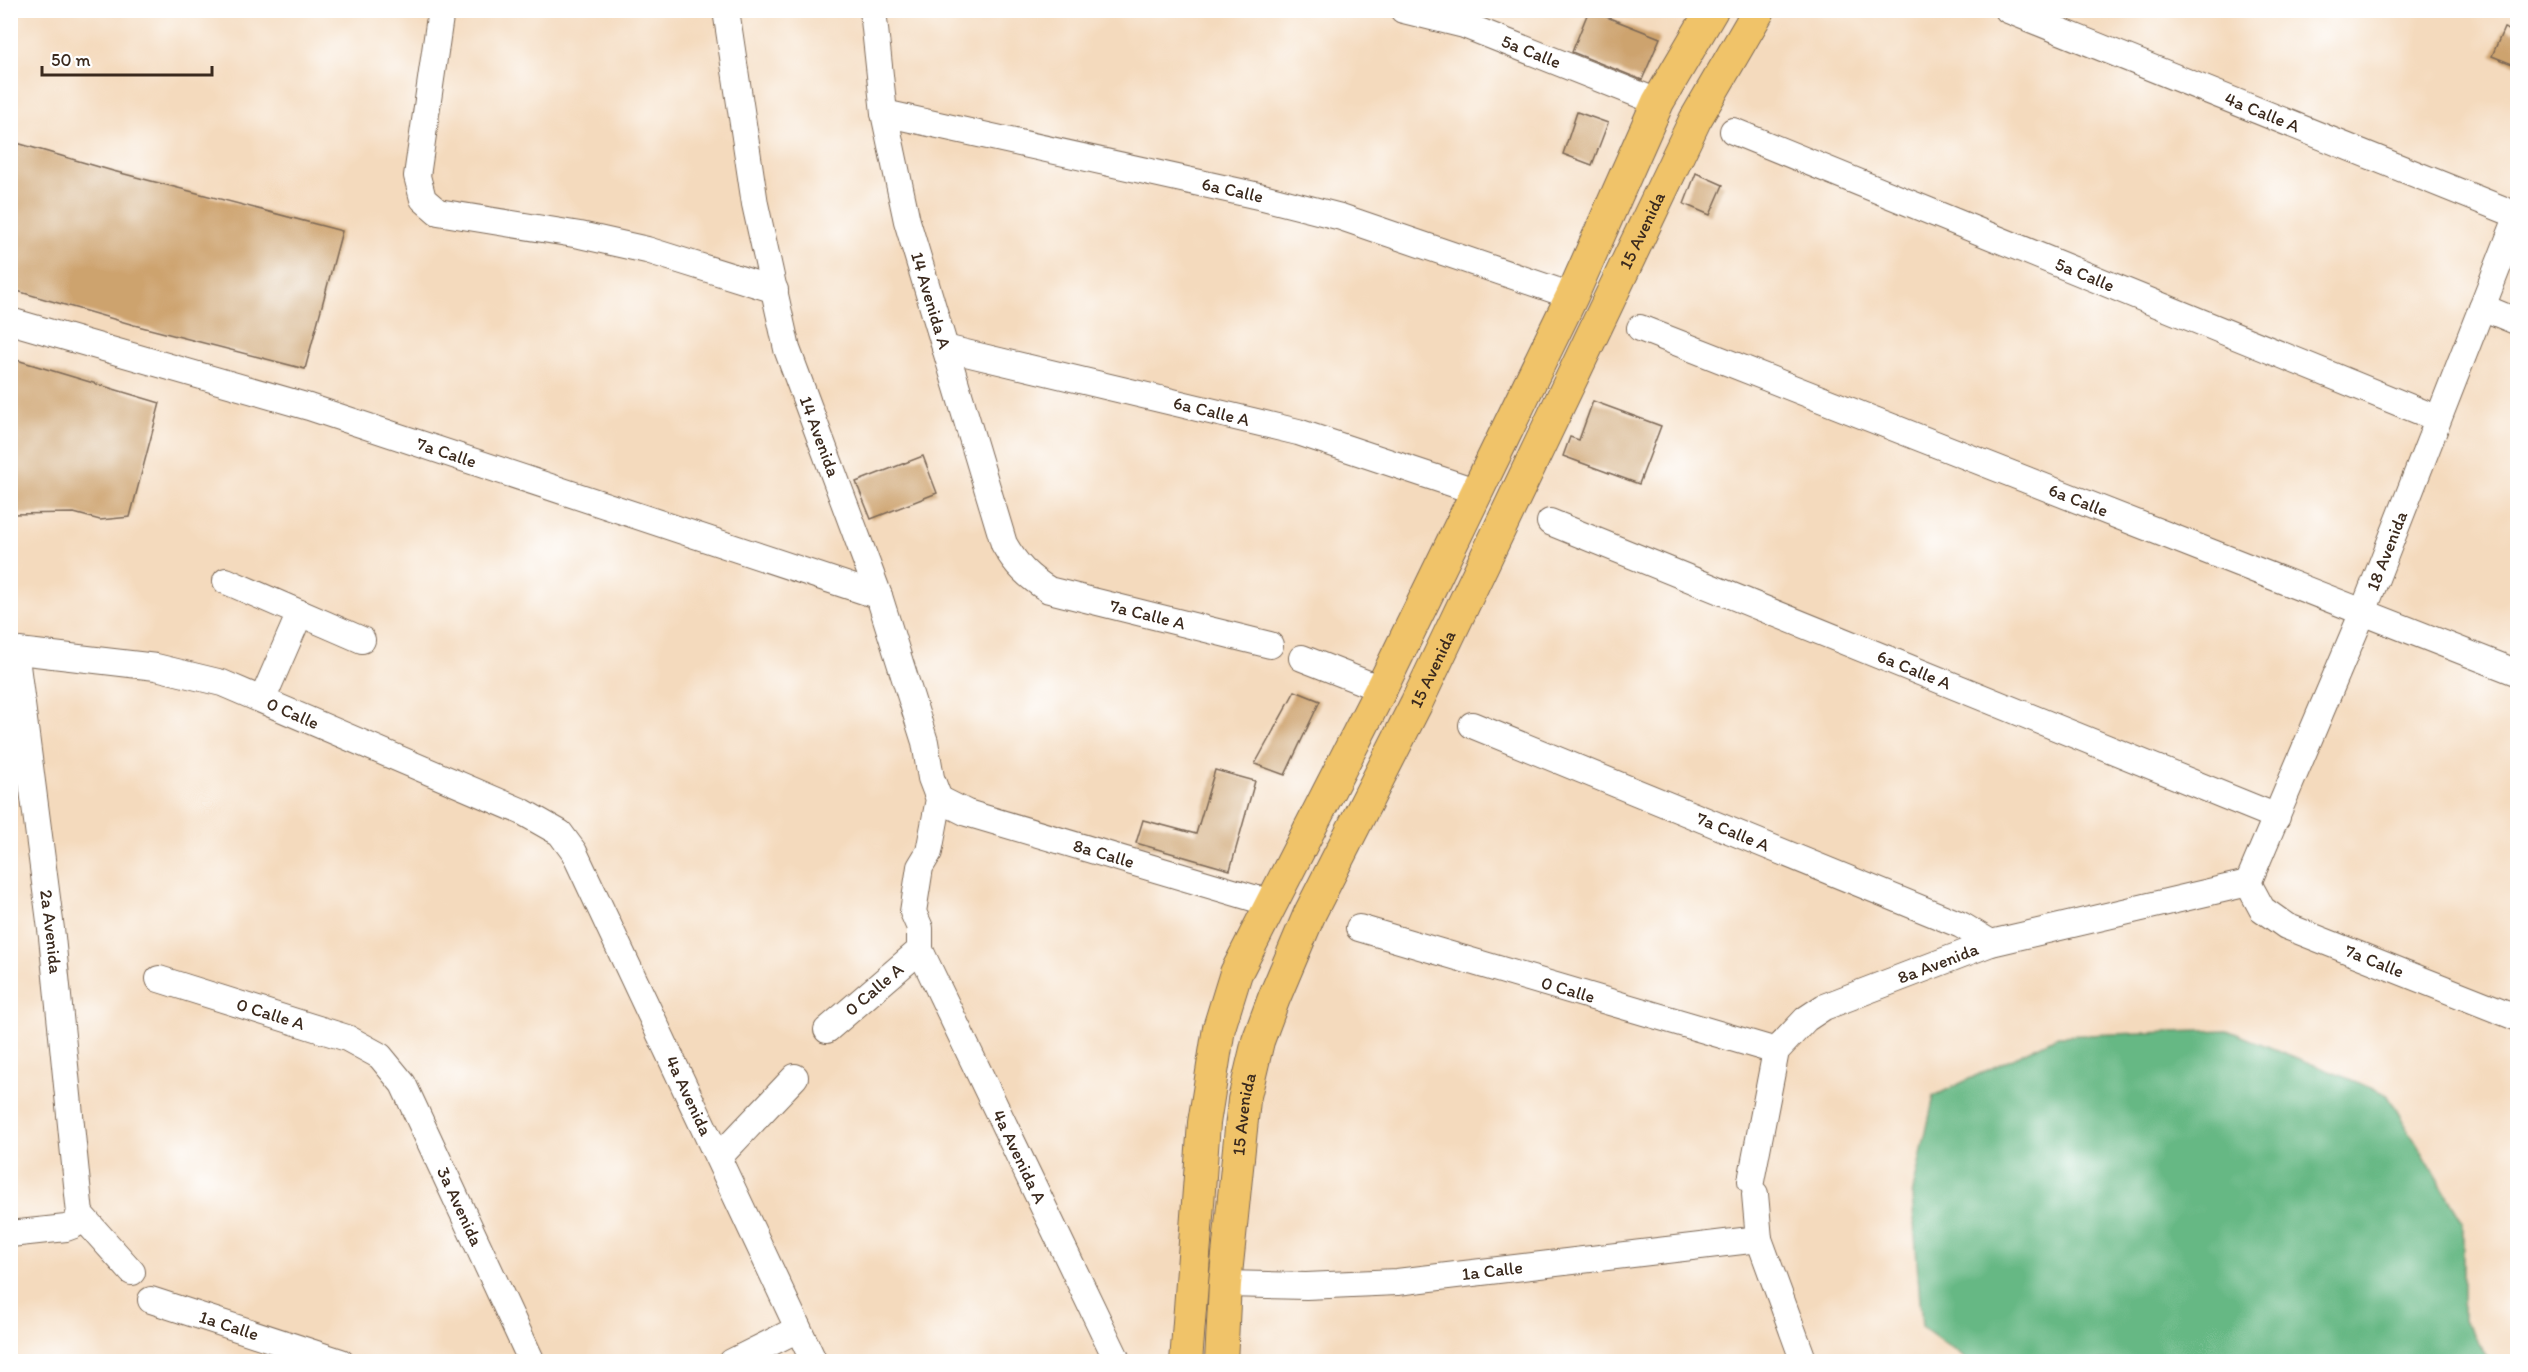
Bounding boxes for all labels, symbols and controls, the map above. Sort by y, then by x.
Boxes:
street label: 5a Calle [1498,30,1564,73]
scale bar [42,39,212,77]
text: 50 m [51,49,91,71]
street label: 4a Calle A [2221,87,2303,138]
street label: 6a Calle [1200,173,1265,208]
street label: 15 Avenida [1614,188,1670,273]
street label: 14 Avenida A [906,249,956,352]
street label: 5a Calle [2052,253,2118,297]
street label: 6a Calle A [1171,392,1252,431]
street label: 14 Avenida [794,393,845,481]
street label: 7a Calle [414,432,479,473]
street label: 6a Calle [2045,479,2111,522]
street label: 18 Avenida [2361,507,2413,594]
street label: 7a Calle A [1107,595,1188,635]
street label: 15 Avenida [1405,626,1461,711]
street label: 6a Calle A [1874,645,1955,695]
street label: 0 Calle [263,692,322,734]
street label: 7a Calle A [1693,807,1773,857]
street label: 8a Calle [1071,834,1137,873]
street label: 2a Avenida [35,888,67,975]
street label: 8a Avenida [1894,938,1982,989]
street label: 7a Calle [2342,939,2407,983]
street label: 0 Calle A [840,958,908,1021]
street label: 0 Calle [1539,971,1598,1008]
street label: 0 Calle A [234,993,308,1035]
street label: 4a Avenida [661,1052,717,1140]
street label: 15 Avenida [1227,1070,1261,1157]
street label: 4a Avenida A [987,1106,1051,1208]
street label: 3a Avenida [432,1163,488,1250]
street label: 1a Calle [1461,1256,1524,1285]
street label: 1a Calle [196,1305,261,1345]

